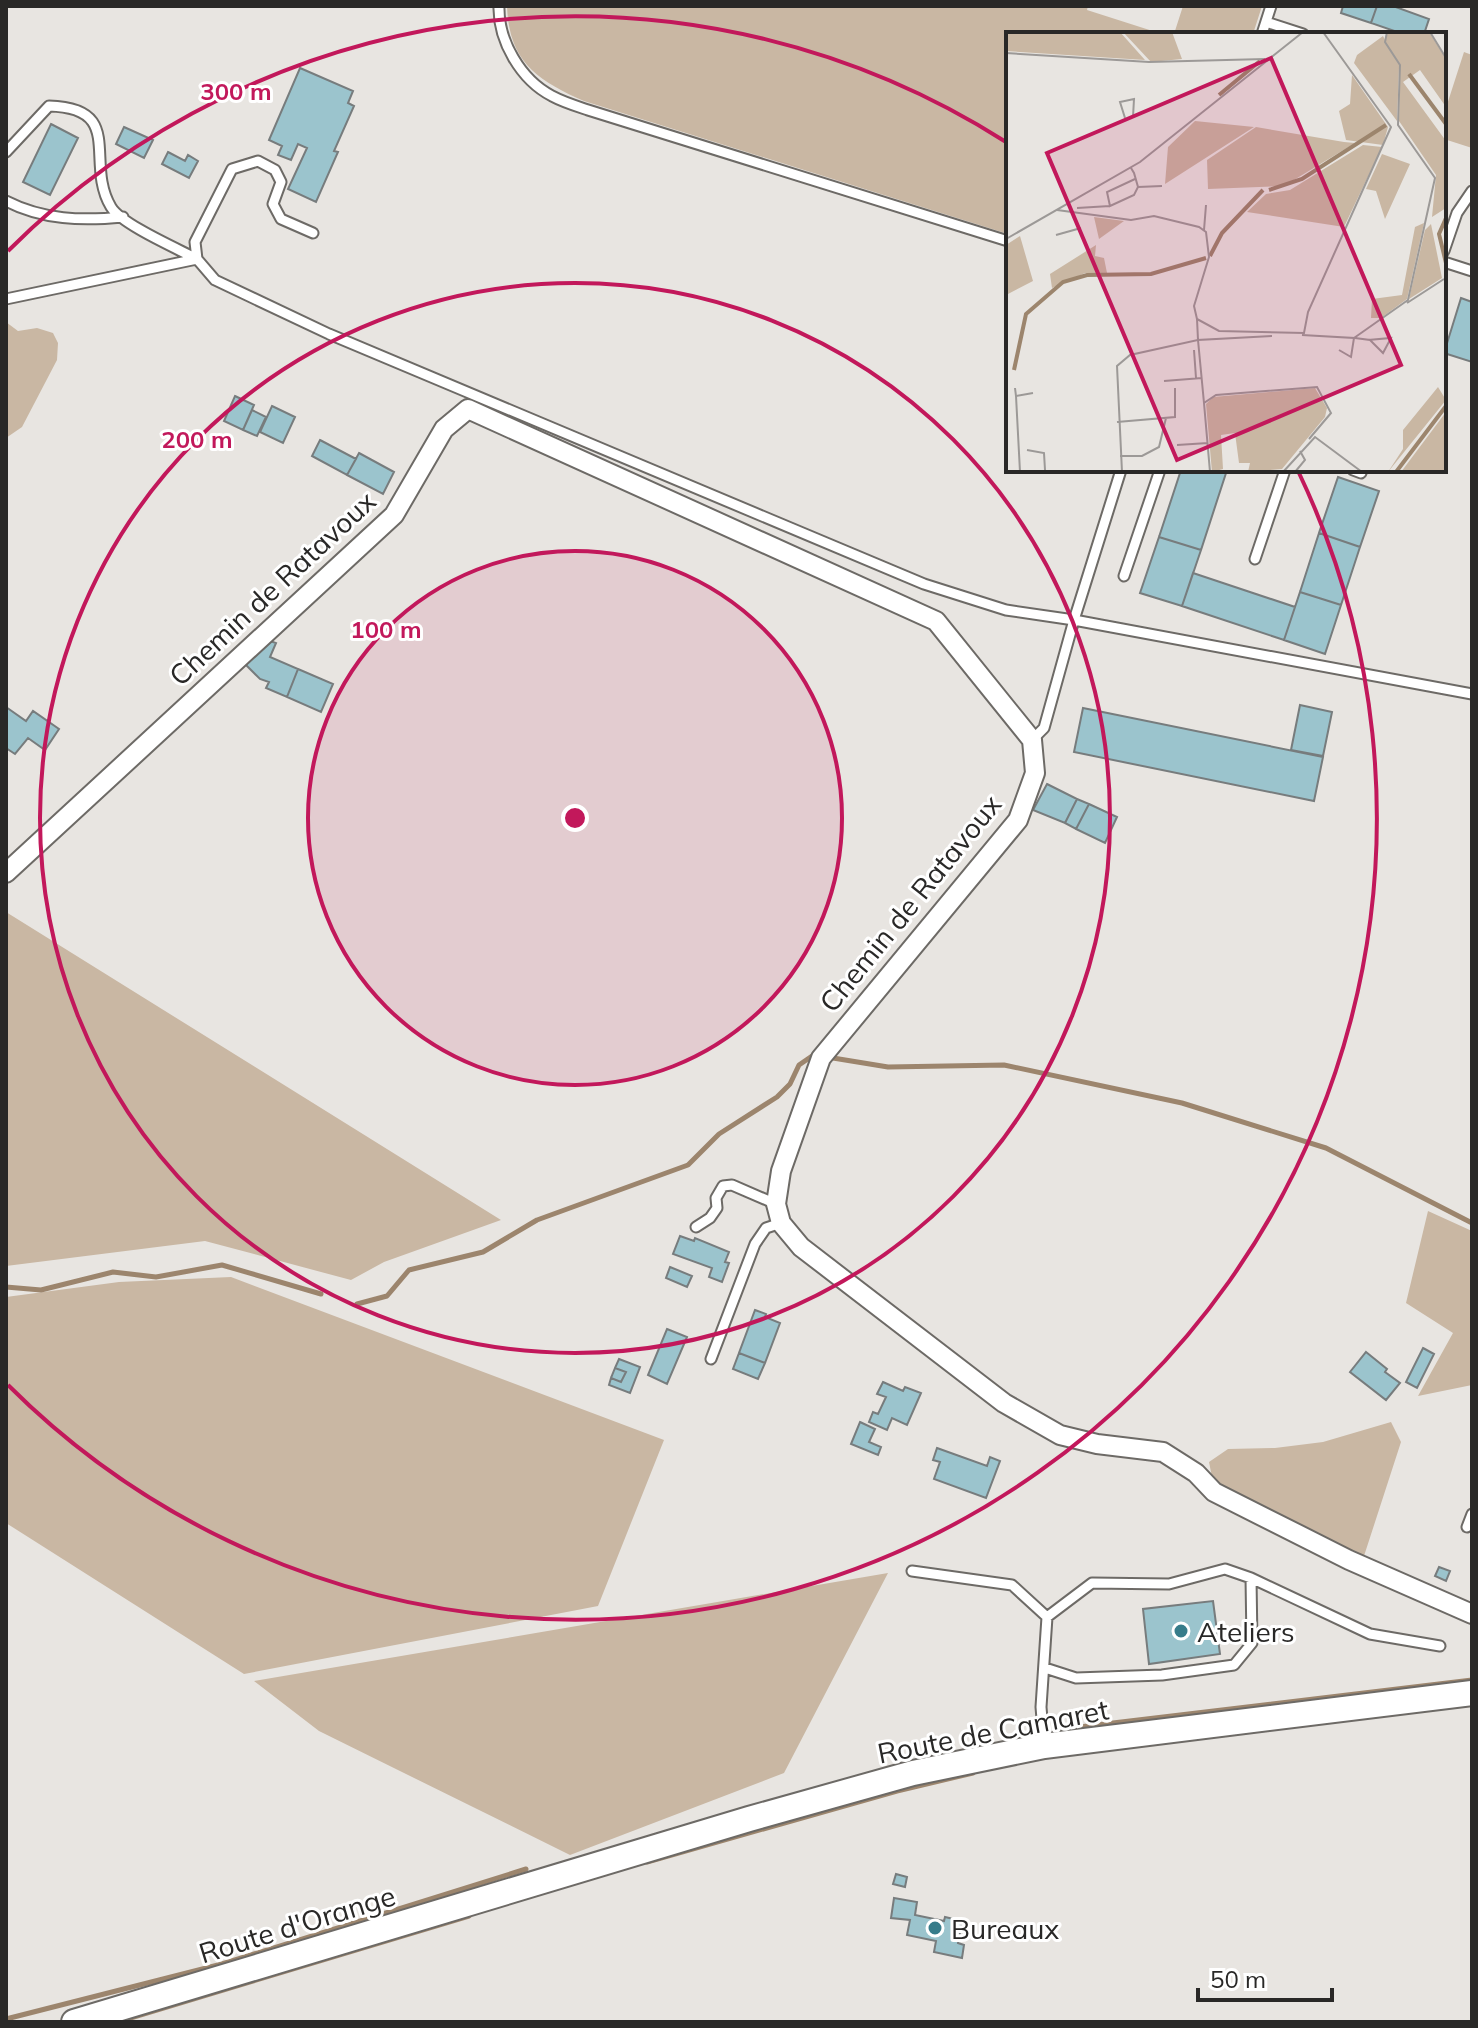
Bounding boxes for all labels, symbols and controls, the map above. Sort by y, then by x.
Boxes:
inset map [1006,32,1446,472]
text: 300 m [200,76,272,106]
text: 200 m [161,424,233,454]
street label: Chemin de Ratavoux [162,483,382,693]
text: 100 m [350,614,422,644]
street label: Chemin de Ratavoux [812,787,1008,1019]
centre of rings [561,804,589,832]
place label: Ateliers [1197,1614,1295,1649]
marker: Ateliers [1172,1622,1190,1640]
street label: Route de Camaret [875,1691,1112,1771]
street label: Route d'Orange [195,1878,399,1970]
place label: Bureaux [951,1911,1059,1946]
marker: Bureaux [926,1919,944,1937]
scale bar [1198,1952,1332,2002]
text: 50 m [1210,1964,1266,1994]

